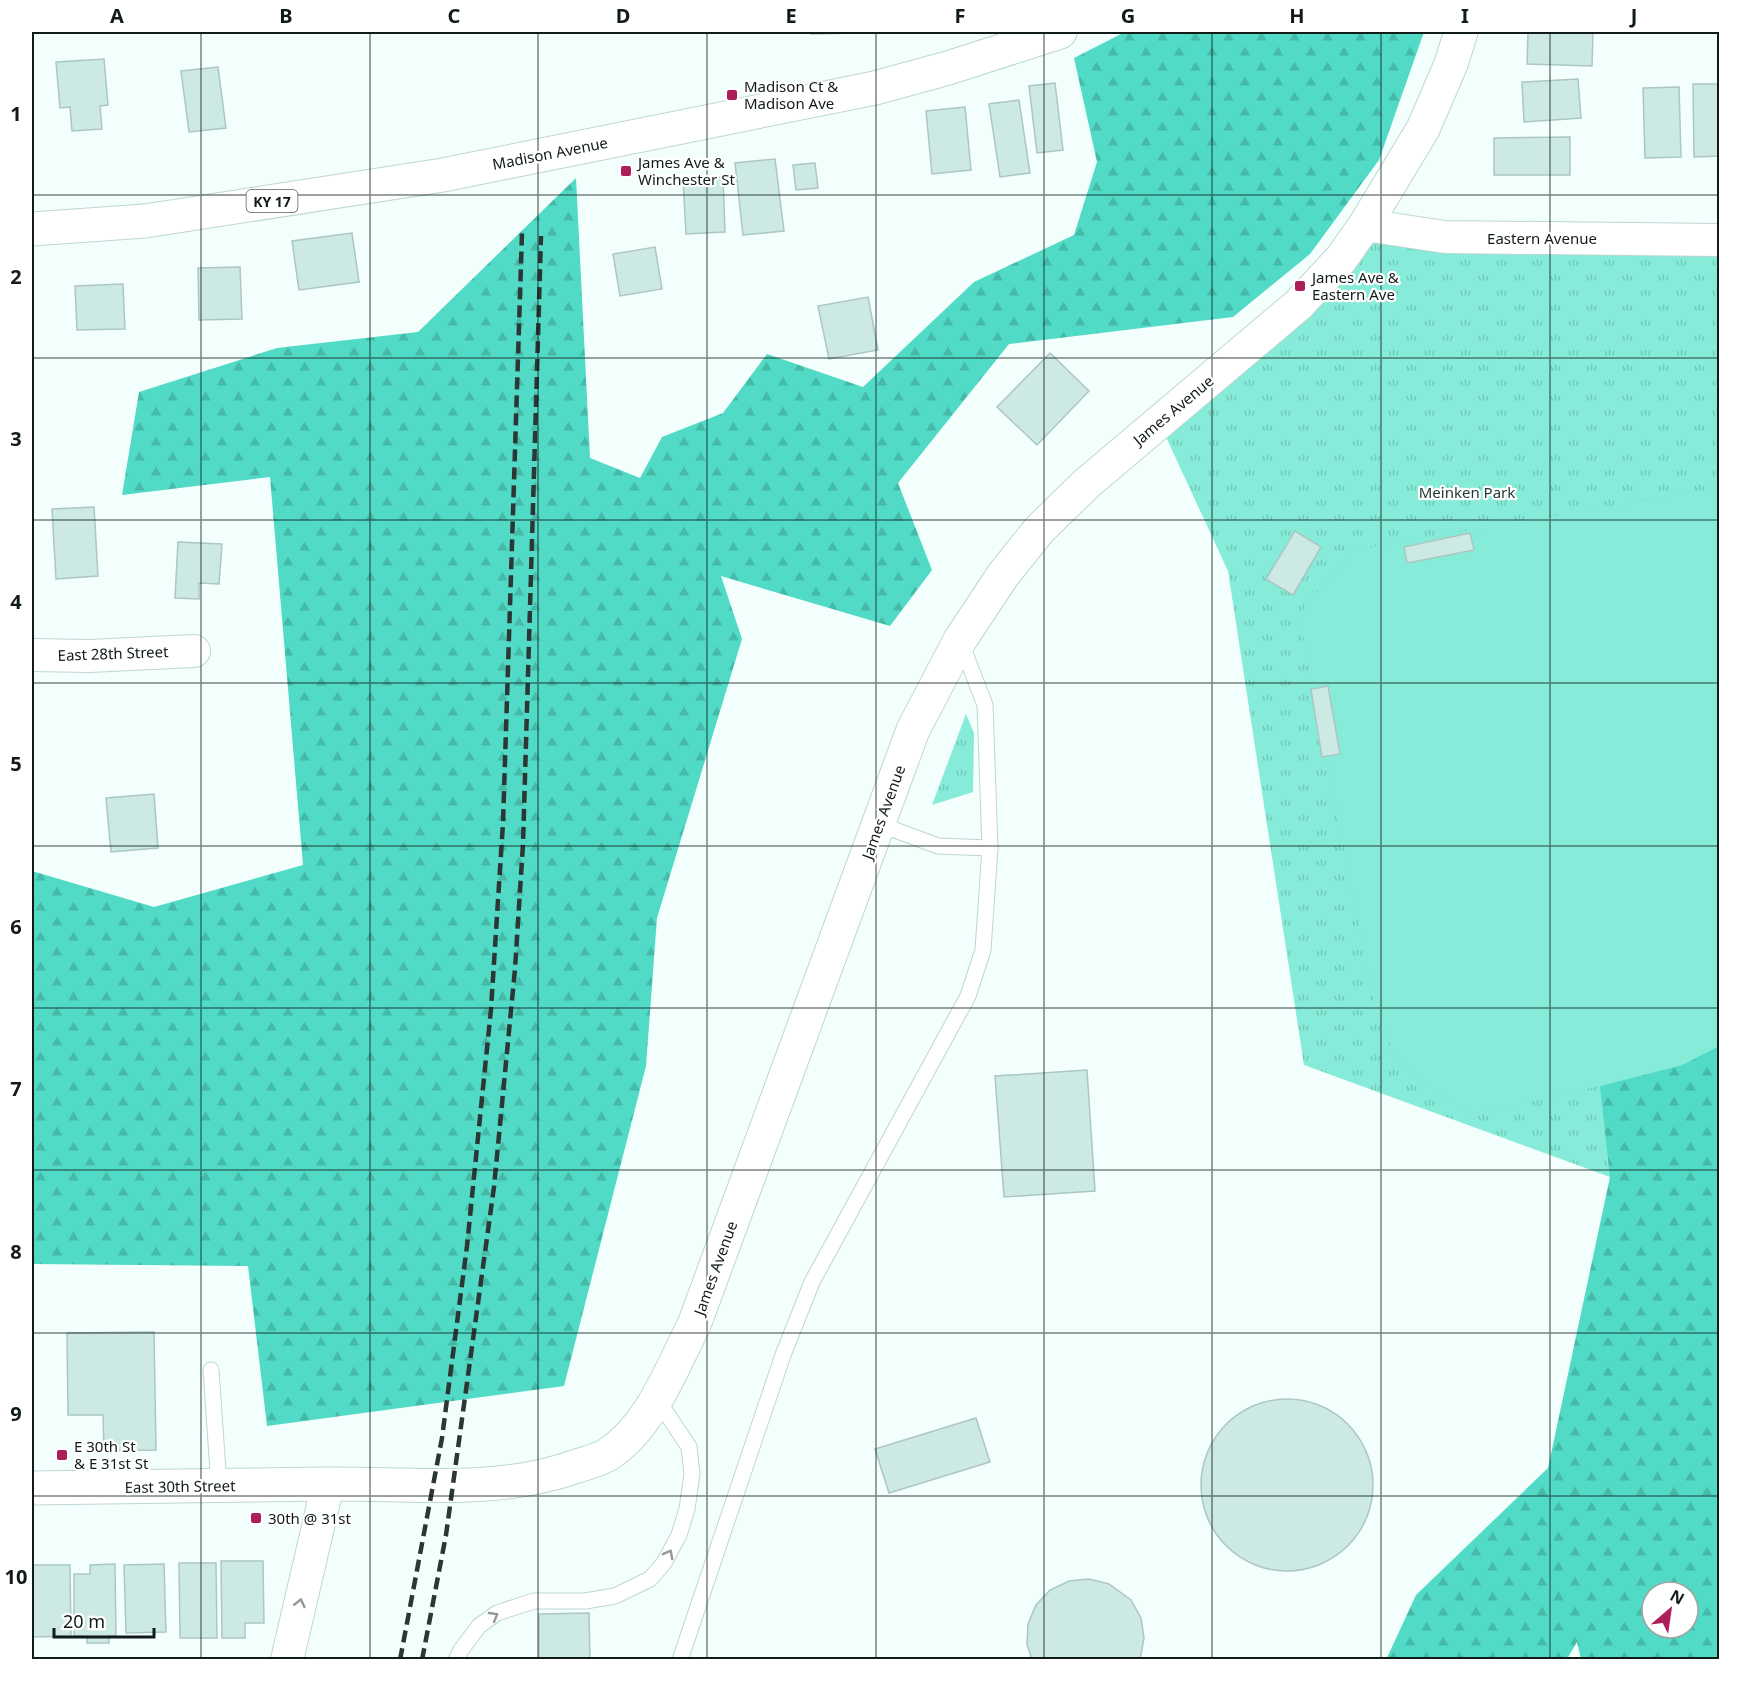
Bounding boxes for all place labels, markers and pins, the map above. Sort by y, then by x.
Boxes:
place label: Madison Ct & Madison Ave [744,76,838,113]
marker: Madison Ct & Madison Ave [725,88,739,102]
place label: James Ave & Winchester St [636,152,735,189]
marker: James Ave & Winchester St [619,164,633,178]
place label: James Ave & Eastern Ave [1310,267,1399,304]
marker: James Ave & Eastern Ave [1293,279,1307,293]
place label: E 30th St & E 31st St [74,1436,149,1473]
marker: E 30th St & E 31st St [55,1448,69,1462]
place label: 30th @ 31st [268,1508,351,1528]
marker: 30th @ 31st [249,1511,263,1525]

